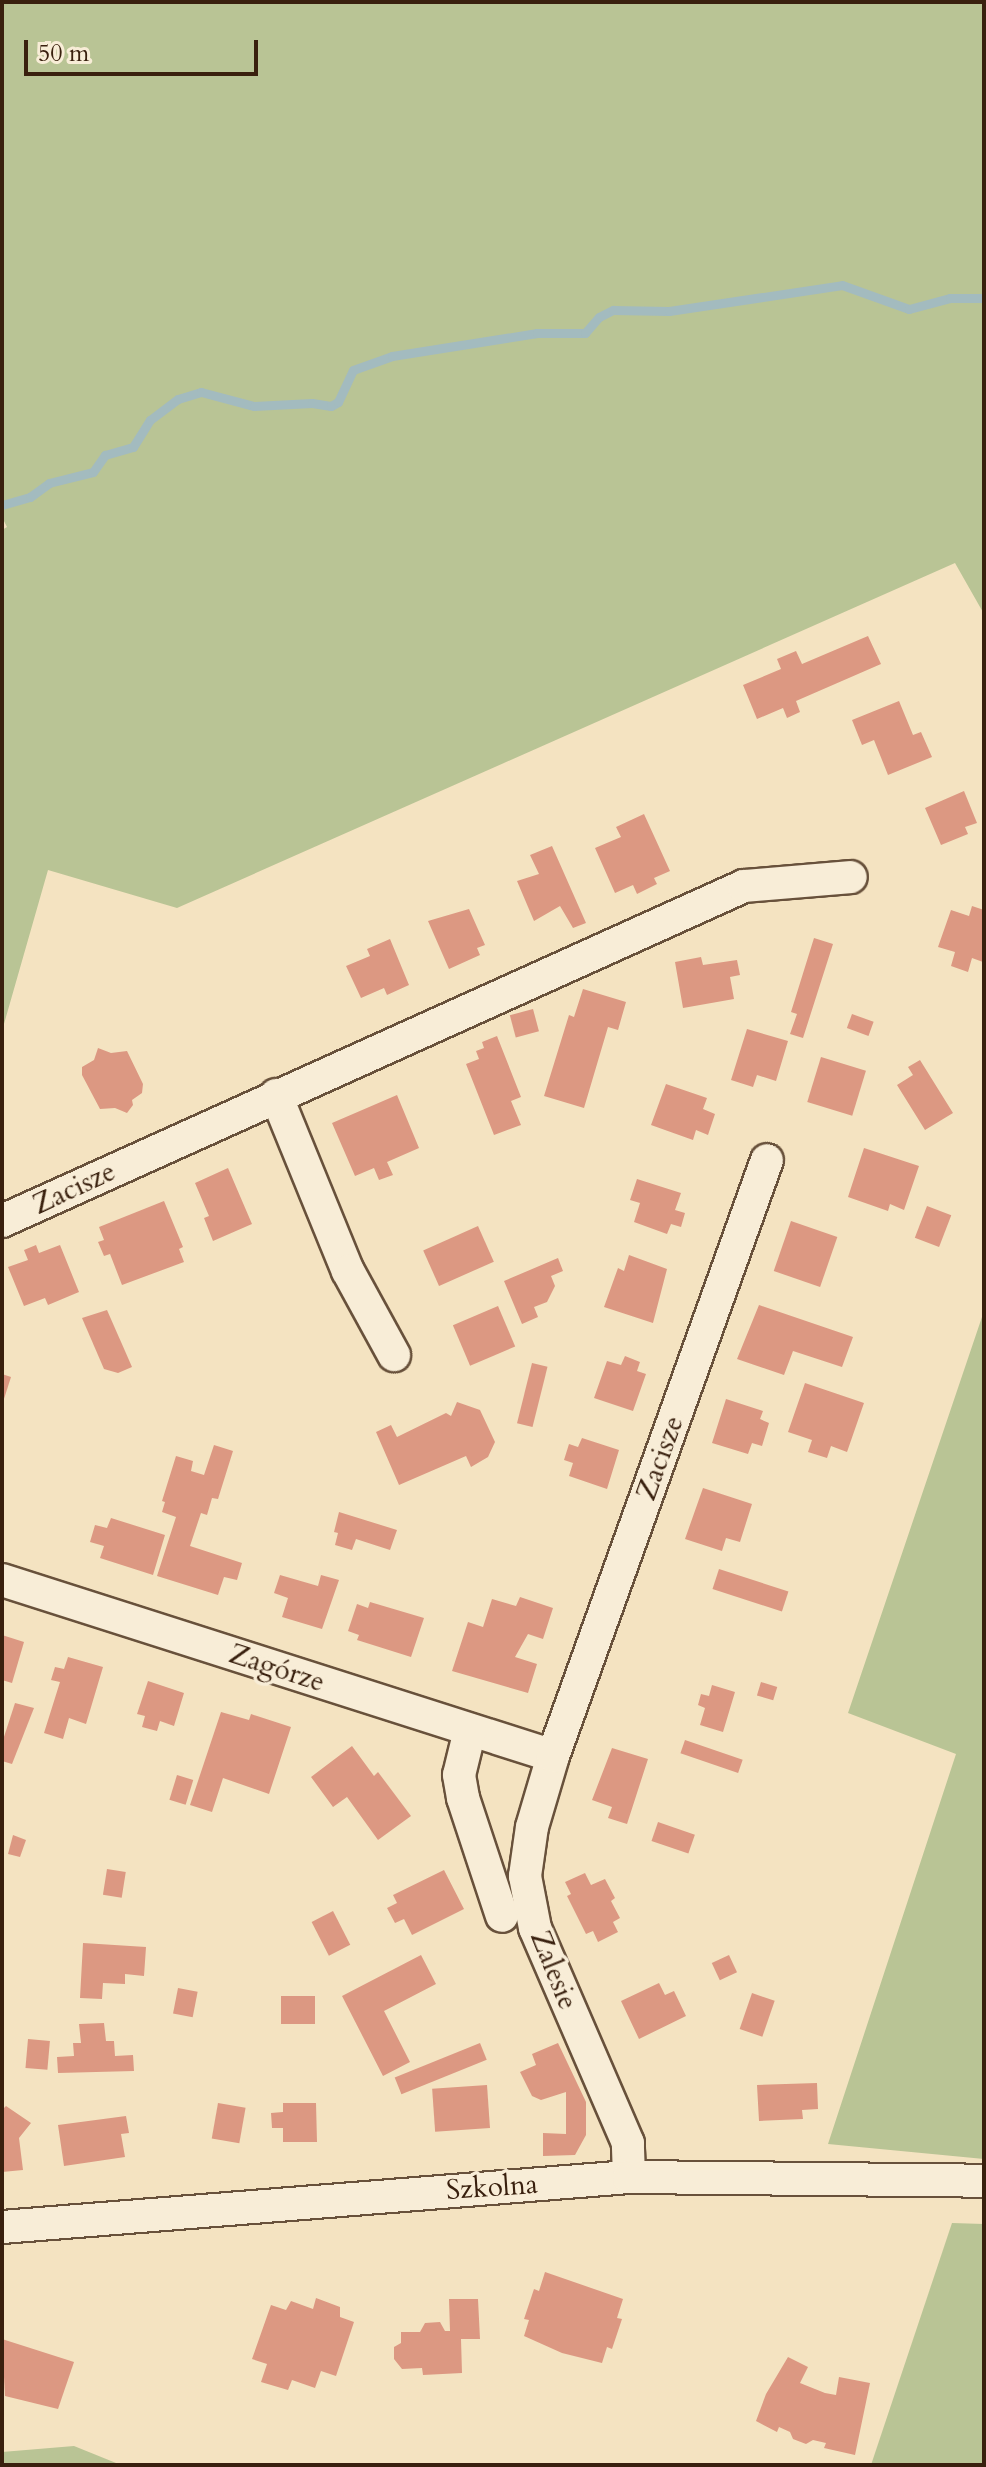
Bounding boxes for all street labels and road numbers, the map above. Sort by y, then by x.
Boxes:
street label: Zacisze [27,1154,121,1222]
street label: Zacisze [629,1411,691,1505]
street label: Zagórze [225,1637,329,1699]
street label: Zalesie [523,1926,585,2014]
street label: Szkolna [445,2167,539,2207]

